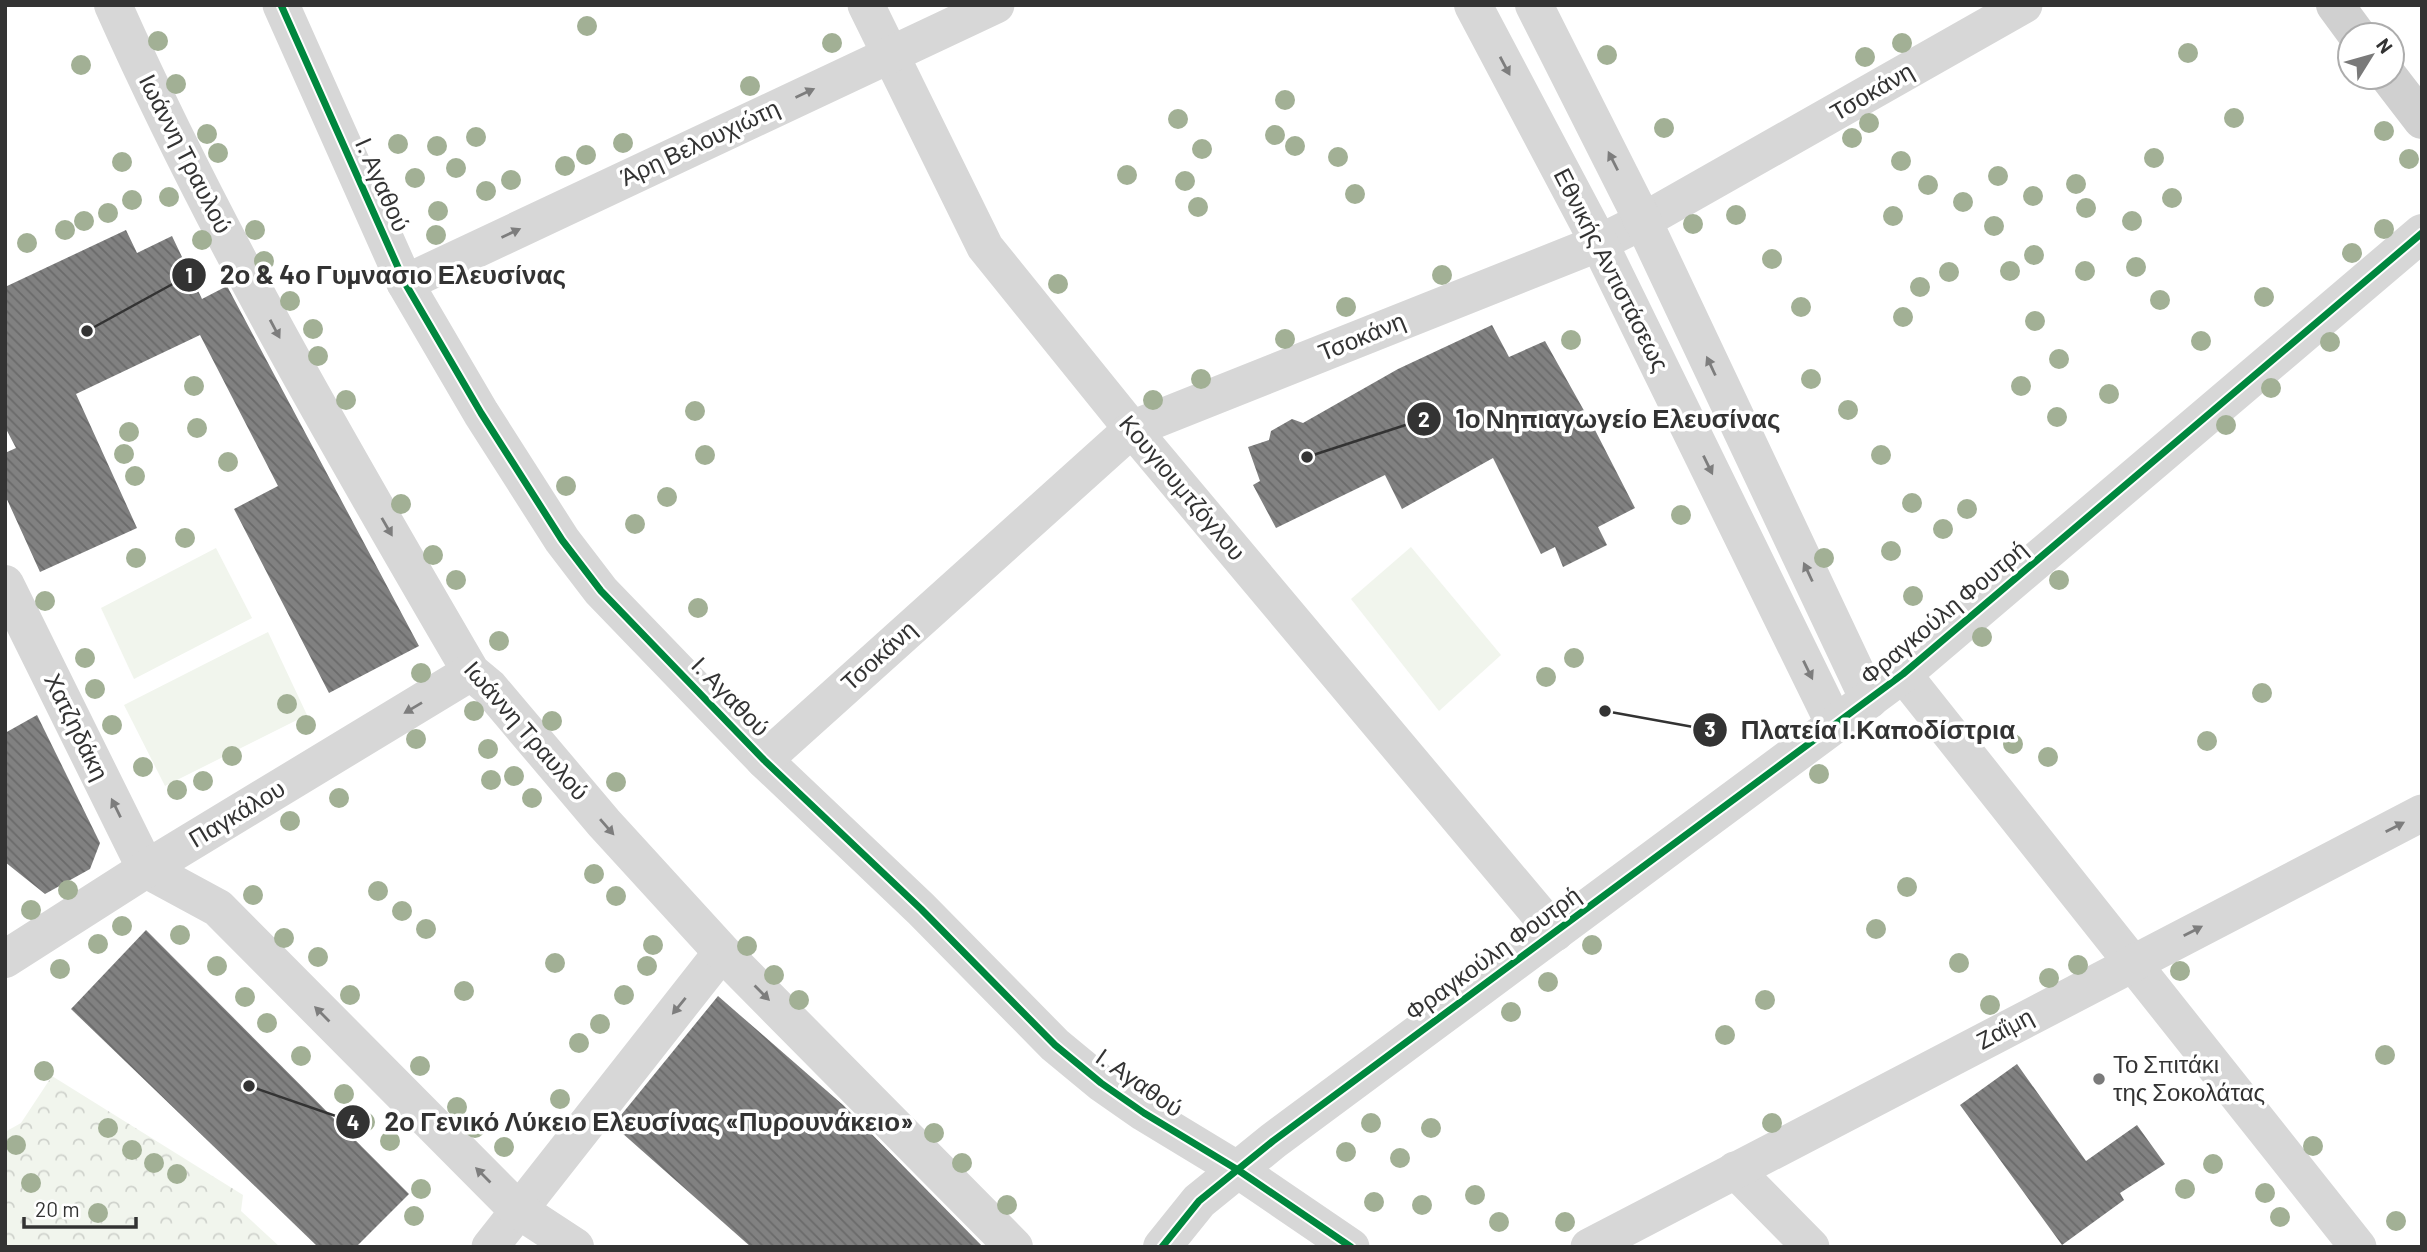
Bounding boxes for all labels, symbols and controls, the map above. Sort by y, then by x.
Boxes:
north arrow [2336,21,2406,91]
text: N [2372,33,2398,57]
street label: Τσοκάνη [1825,55,1918,126]
one-way arrow [1499,56,1511,76]
street label: Ιωάννη Τραυλού [134,69,239,238]
one-way arrow [795,87,815,99]
street label: Άρη Βελουχιώτη [615,92,783,191]
street label: Ι. Αγαθού [350,133,417,236]
one-way arrow [1607,151,1619,171]
street label: Εθνικής Αντιστάσεως [1548,163,1676,376]
one-way arrow [501,227,521,238]
callout: 2ο & 4ο Γυμνασιο Ελευσίνας [171,252,580,299]
text: 2ο & 4ο Γυμνασιο Ελευσίνας [220,258,566,290]
text: 1 [185,262,193,287]
street label: Τσοκάνη [1314,305,1409,366]
one-way arrow [269,319,281,339]
one-way arrow [1705,356,1717,376]
callout: 1ο Νηπιαγωγείο Ελευσίνας [1406,396,1795,443]
text: 1ο Νηπιαγωγείο Ελευσίνας [1455,402,1781,434]
text: 2 [1418,406,1430,431]
street label: Κουγιουμτζόγλου [1114,409,1252,566]
one-way arrow [1702,455,1713,475]
one-way arrow [381,517,393,537]
street label: Φραγκούλη Φουτρή [1854,534,2032,690]
one-way arrow [1802,562,1814,582]
street label: Τσοκάνη [834,614,922,696]
street label: Ι. Αγαθού [686,650,776,742]
street label: Ιωάννη Τραυλού [459,655,595,806]
one-way arrow [1802,660,1813,680]
street label: Χατζηδάκη [39,668,116,784]
one-way arrow [403,701,422,714]
callout: Πλατεία Ι.Καποδίστρια [1692,706,2030,753]
text: Πλατεία Ι.Καποδίστρια [1741,713,2015,744]
text: 3 [1704,716,1716,741]
street label: Παγκάλου [183,773,290,853]
one-way arrow [110,798,121,818]
one-way arrow [599,818,615,835]
one-way arrow [2385,821,2405,832]
street label: Φραγκούλη Φουτρή [1399,880,1585,1026]
one-way arrow [2183,926,2203,937]
one-way arrow [754,985,771,1002]
one-way arrow [672,997,687,1014]
street label: Ζαΐμη [1971,1001,2038,1055]
one-way arrow [315,1006,331,1023]
street label: Ι. Αγαθού [1091,1041,1189,1122]
place label: Το Σπιτάκι της Σοκολάτας [2113,1049,2265,1106]
marker: Το Σπιτάκι της Σοκολάτας [2091,1071,2107,1087]
callout: 2ο Γενικό Λύκειο Ελευσίνας «Πυρουνάκειο» [336,1099,928,1146]
text: 2ο Γενικό Λύκειο Ελευσίνας «Πυρουνάκειο» [385,1105,913,1137]
text: 4 [347,1109,359,1134]
one-way arrow [475,1166,492,1183]
scale bar [24,1186,136,1230]
text: 20 m [35,1196,80,1221]

